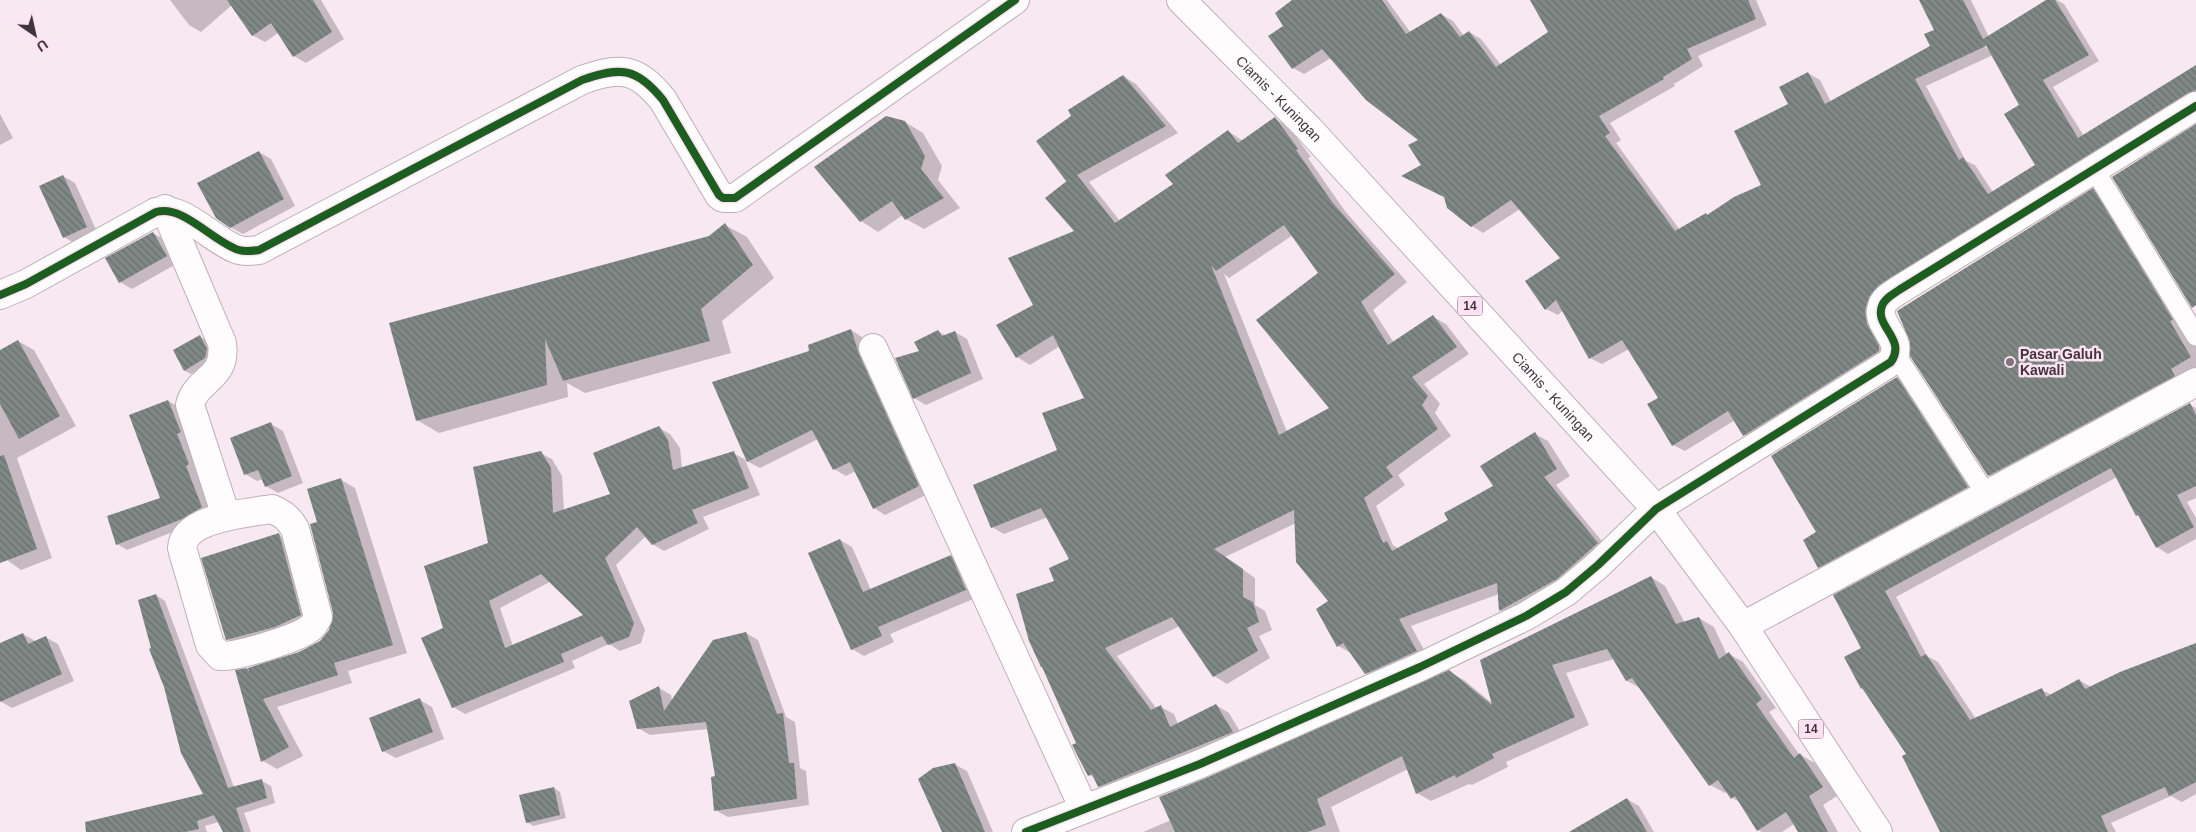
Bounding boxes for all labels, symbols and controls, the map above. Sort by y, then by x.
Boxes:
north arrow [10,10,60,60]
text: U [34,36,51,55]
street label: Ciamis - Kuningan [1233,52,1325,145]
road number: 14 [1458,296,1482,316]
place label: Pasar Galuh Kawali [2020,346,2102,378]
street label: Ciamis - Kuningan [1509,349,1598,444]
marker: Pasar Galuh Kawali [2004,356,2016,368]
road number: 14 [1798,720,1824,739]

